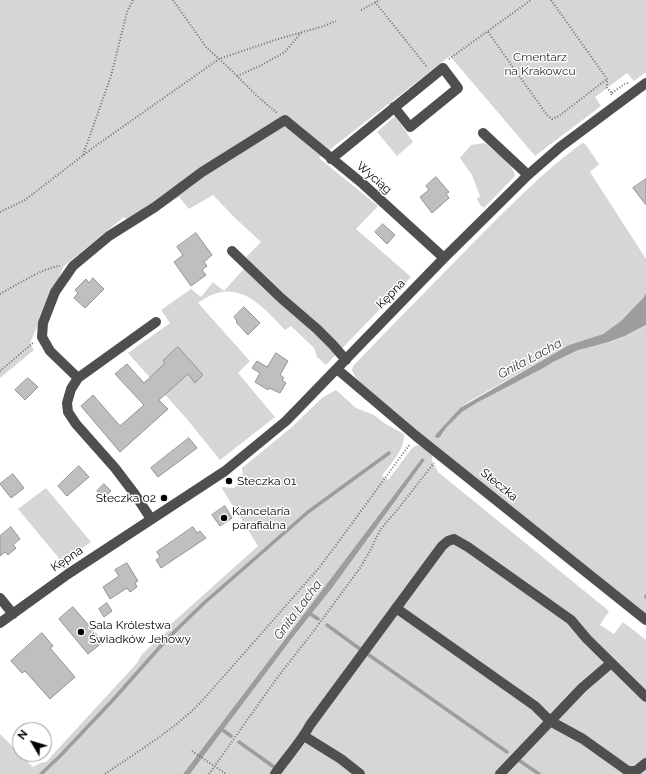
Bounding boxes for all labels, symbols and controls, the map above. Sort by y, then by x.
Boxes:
park label: Cmentarz na Krakowcu [504,50,576,78]
street label: Wyciąg [353,159,395,197]
street label: Kępna [374,276,408,312]
water label: Gniła Łacha [495,336,565,382]
street label: Steczka [478,466,520,504]
place label: Steczka 01 [237,474,296,488]
marker: Steczka 01 [224,476,234,486]
place label: Steczka 02 [96,491,156,505]
marker: Steczka 02 [159,493,169,503]
place label: Kancelaria parafialna [232,504,290,532]
marker: Kancelaria parafialna [219,513,229,523]
street label: Kępna [48,543,86,575]
water label: Gniła Łacha [271,577,325,643]
place label: Sala Królestwa Świadków Jehowy [89,618,191,646]
marker: Sala Królestwa Świadków Jehowy [76,627,86,637]
north arrow [12,722,52,762]
text: N [15,728,31,742]

